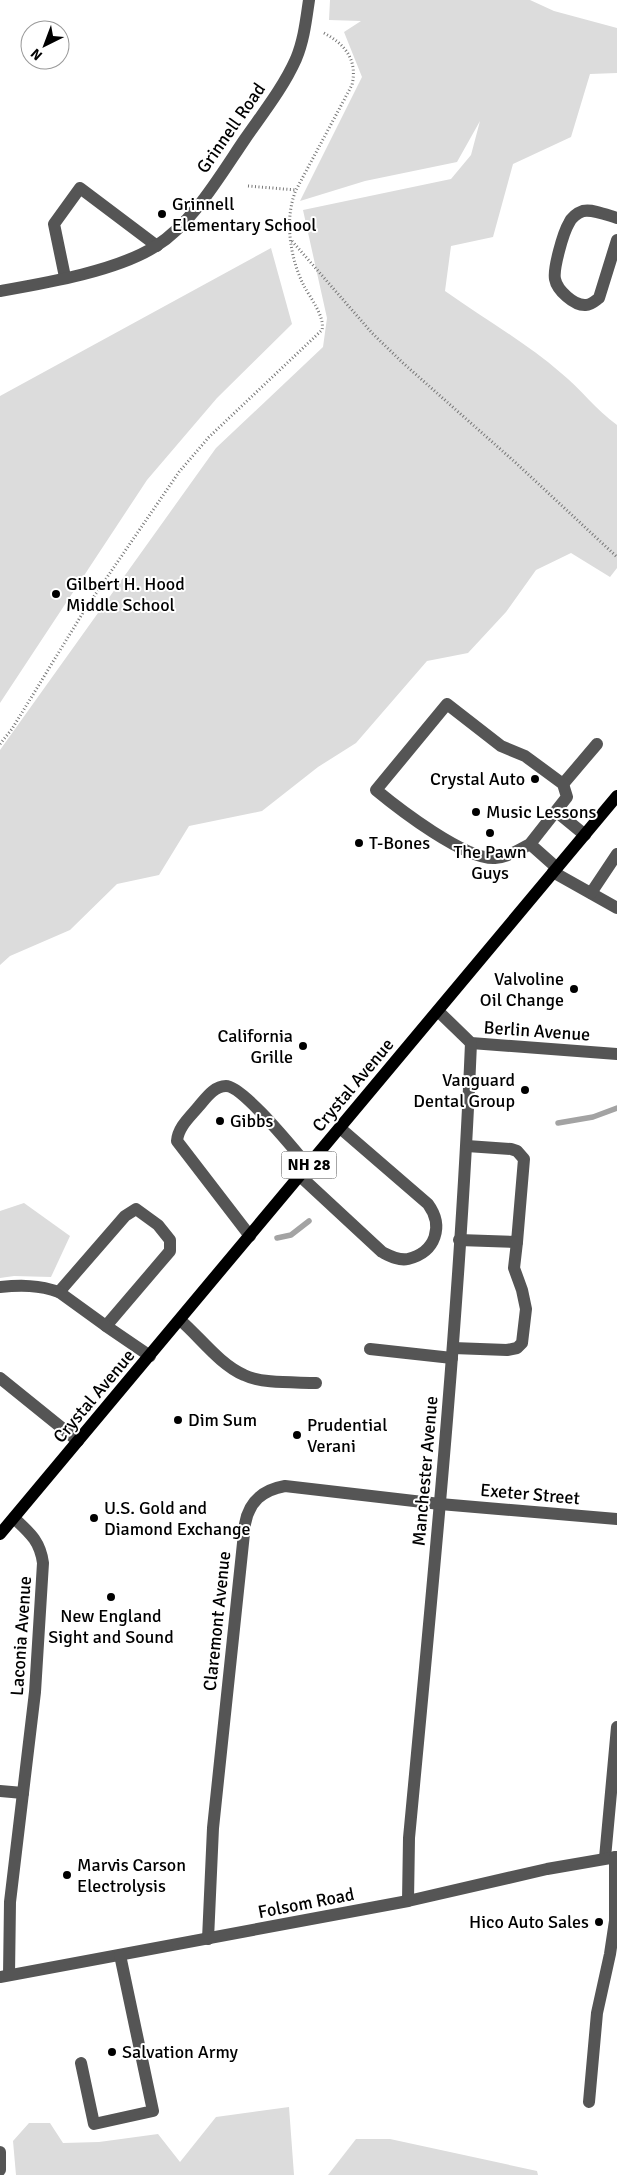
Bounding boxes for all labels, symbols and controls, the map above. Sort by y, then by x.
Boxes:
north arrow [20,20,70,70]
text: N [27,45,46,64]
street label: Grinnell Road [192,79,270,177]
place label: Grinnell Elementary School [172,193,317,236]
marker: Grinnell Elementary School [156,208,168,220]
place label: Gilbert H. Hood Middle School [66,573,185,616]
marker: Gilbert H. Hood Middle School [50,588,62,600]
place label: Crystal Auto [430,768,525,790]
marker: Crystal Auto [529,773,541,785]
place label: Music Lessons [486,801,596,823]
marker: Music Lessons [470,806,482,818]
marker: The Pawn Guys [484,827,496,839]
place label: T-Bones [369,832,430,854]
marker: T-Bones [353,837,365,849]
place label: The Pawn Guys [453,841,527,884]
place label: Valvoline Oil Change [480,968,564,1011]
marker: Valvoline Oil Change [568,983,580,995]
street label: Berlin Avenue [483,1016,591,1046]
place label: California Grille [217,1025,293,1068]
street label: Crystal Avenue [308,1034,398,1136]
marker: California Grille [297,1040,309,1052]
place label: Vanguard Dental Group [413,1069,515,1112]
marker: Vanguard Dental Group [519,1084,531,1096]
place label: Gibbs [230,1110,273,1132]
marker: Gibbs [214,1115,226,1127]
road number: NH 28 [282,1152,336,1178]
street label: Crystal Avenue [49,1345,139,1447]
street label: Manchester Avenue [407,1395,443,1547]
place label: Dim Sum [188,1409,257,1431]
marker: Dim Sum [172,1414,184,1426]
place label: Prudential Verani [307,1414,388,1457]
marker: Prudential Verani [291,1429,303,1441]
street label: Exeter Street [479,1479,581,1509]
place label: U.S. Gold and Diamond Exchange [104,1497,251,1540]
marker: U.S. Gold and Diamond Exchange [88,1512,100,1524]
street label: Claremont Avenue [199,1550,235,1692]
street label: Laconia Avenue [6,1575,36,1697]
marker: New England Sight and Sound [105,1591,117,1603]
place label: New England Sight and Sound [48,1605,174,1648]
place label: Marvis Carson Electrolysis [77,1854,186,1897]
marker: Marvis Carson Electrolysis [61,1869,73,1881]
street label: Folsom Road [256,1883,356,1923]
place label: Hico Auto Sales [469,1911,589,1933]
marker: Hico Auto Sales [593,1916,605,1928]
place label: Salvation Army [122,2041,238,2063]
marker: Salvation Army [106,2046,118,2058]

